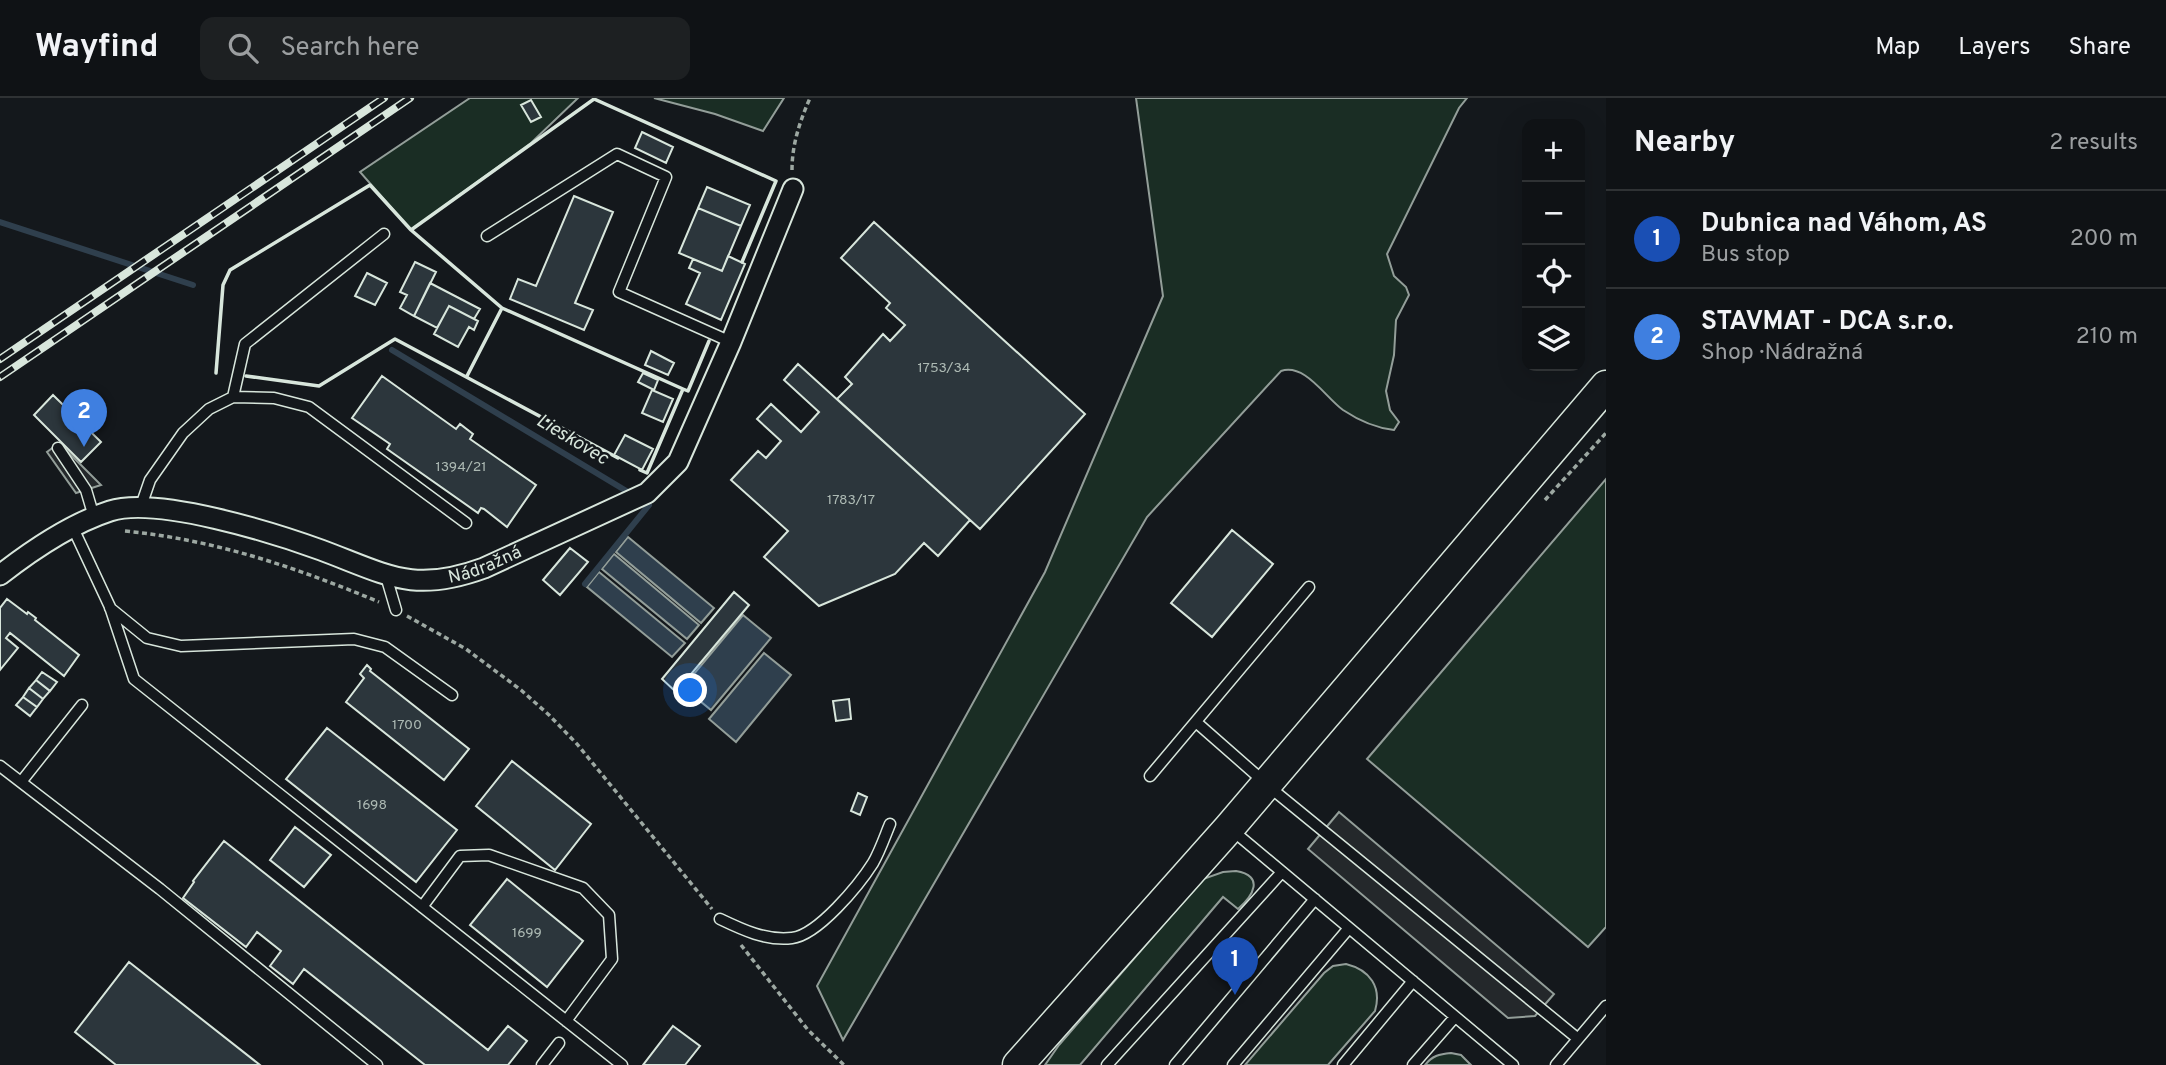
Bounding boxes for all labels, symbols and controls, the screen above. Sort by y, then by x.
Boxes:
search box [200,17,690,80]
text: Wayfind [35,27,158,69]
icon: search [224,29,262,67]
text: Search here [280,32,419,65]
text: Map [1875,33,1920,63]
text: Layers [1958,33,2030,63]
text: Share [2068,33,2131,63]
map controls [1522,119,1585,371]
button: + [1522,119,1585,182]
text: Nearby [1634,125,1735,162]
text: 2 results [2049,129,2138,158]
button: − [1522,182,1585,245]
text: Dubnica nad Váhom, AS [1701,208,1987,241]
text: 1 [1652,225,1662,254]
text: 200 m [2070,225,2138,254]
text: Bus stop [1701,241,1790,270]
button: locate [1522,245,1585,308]
text: STAVMAT - DCA s.r.o. [1701,306,1954,339]
button: layers [1522,308,1585,371]
text: 2 [1650,323,1664,352]
text: 210 m [2076,323,2138,352]
text: Shop · Nádražná [1701,339,1863,368]
house number: 1753/34 [917,360,971,377]
pin: 2 [61,389,107,447]
water label: Lieskovec [532,409,613,471]
house number: 1394/21 [435,459,487,476]
house number: 1783/17 [827,492,875,509]
street label: Nádražná [446,541,525,589]
your location [673,673,707,707]
house number: 1700 [392,717,422,734]
house number: 1698 [357,797,387,814]
house number: 1699 [512,925,542,942]
pin: 1 [1212,937,1258,995]

